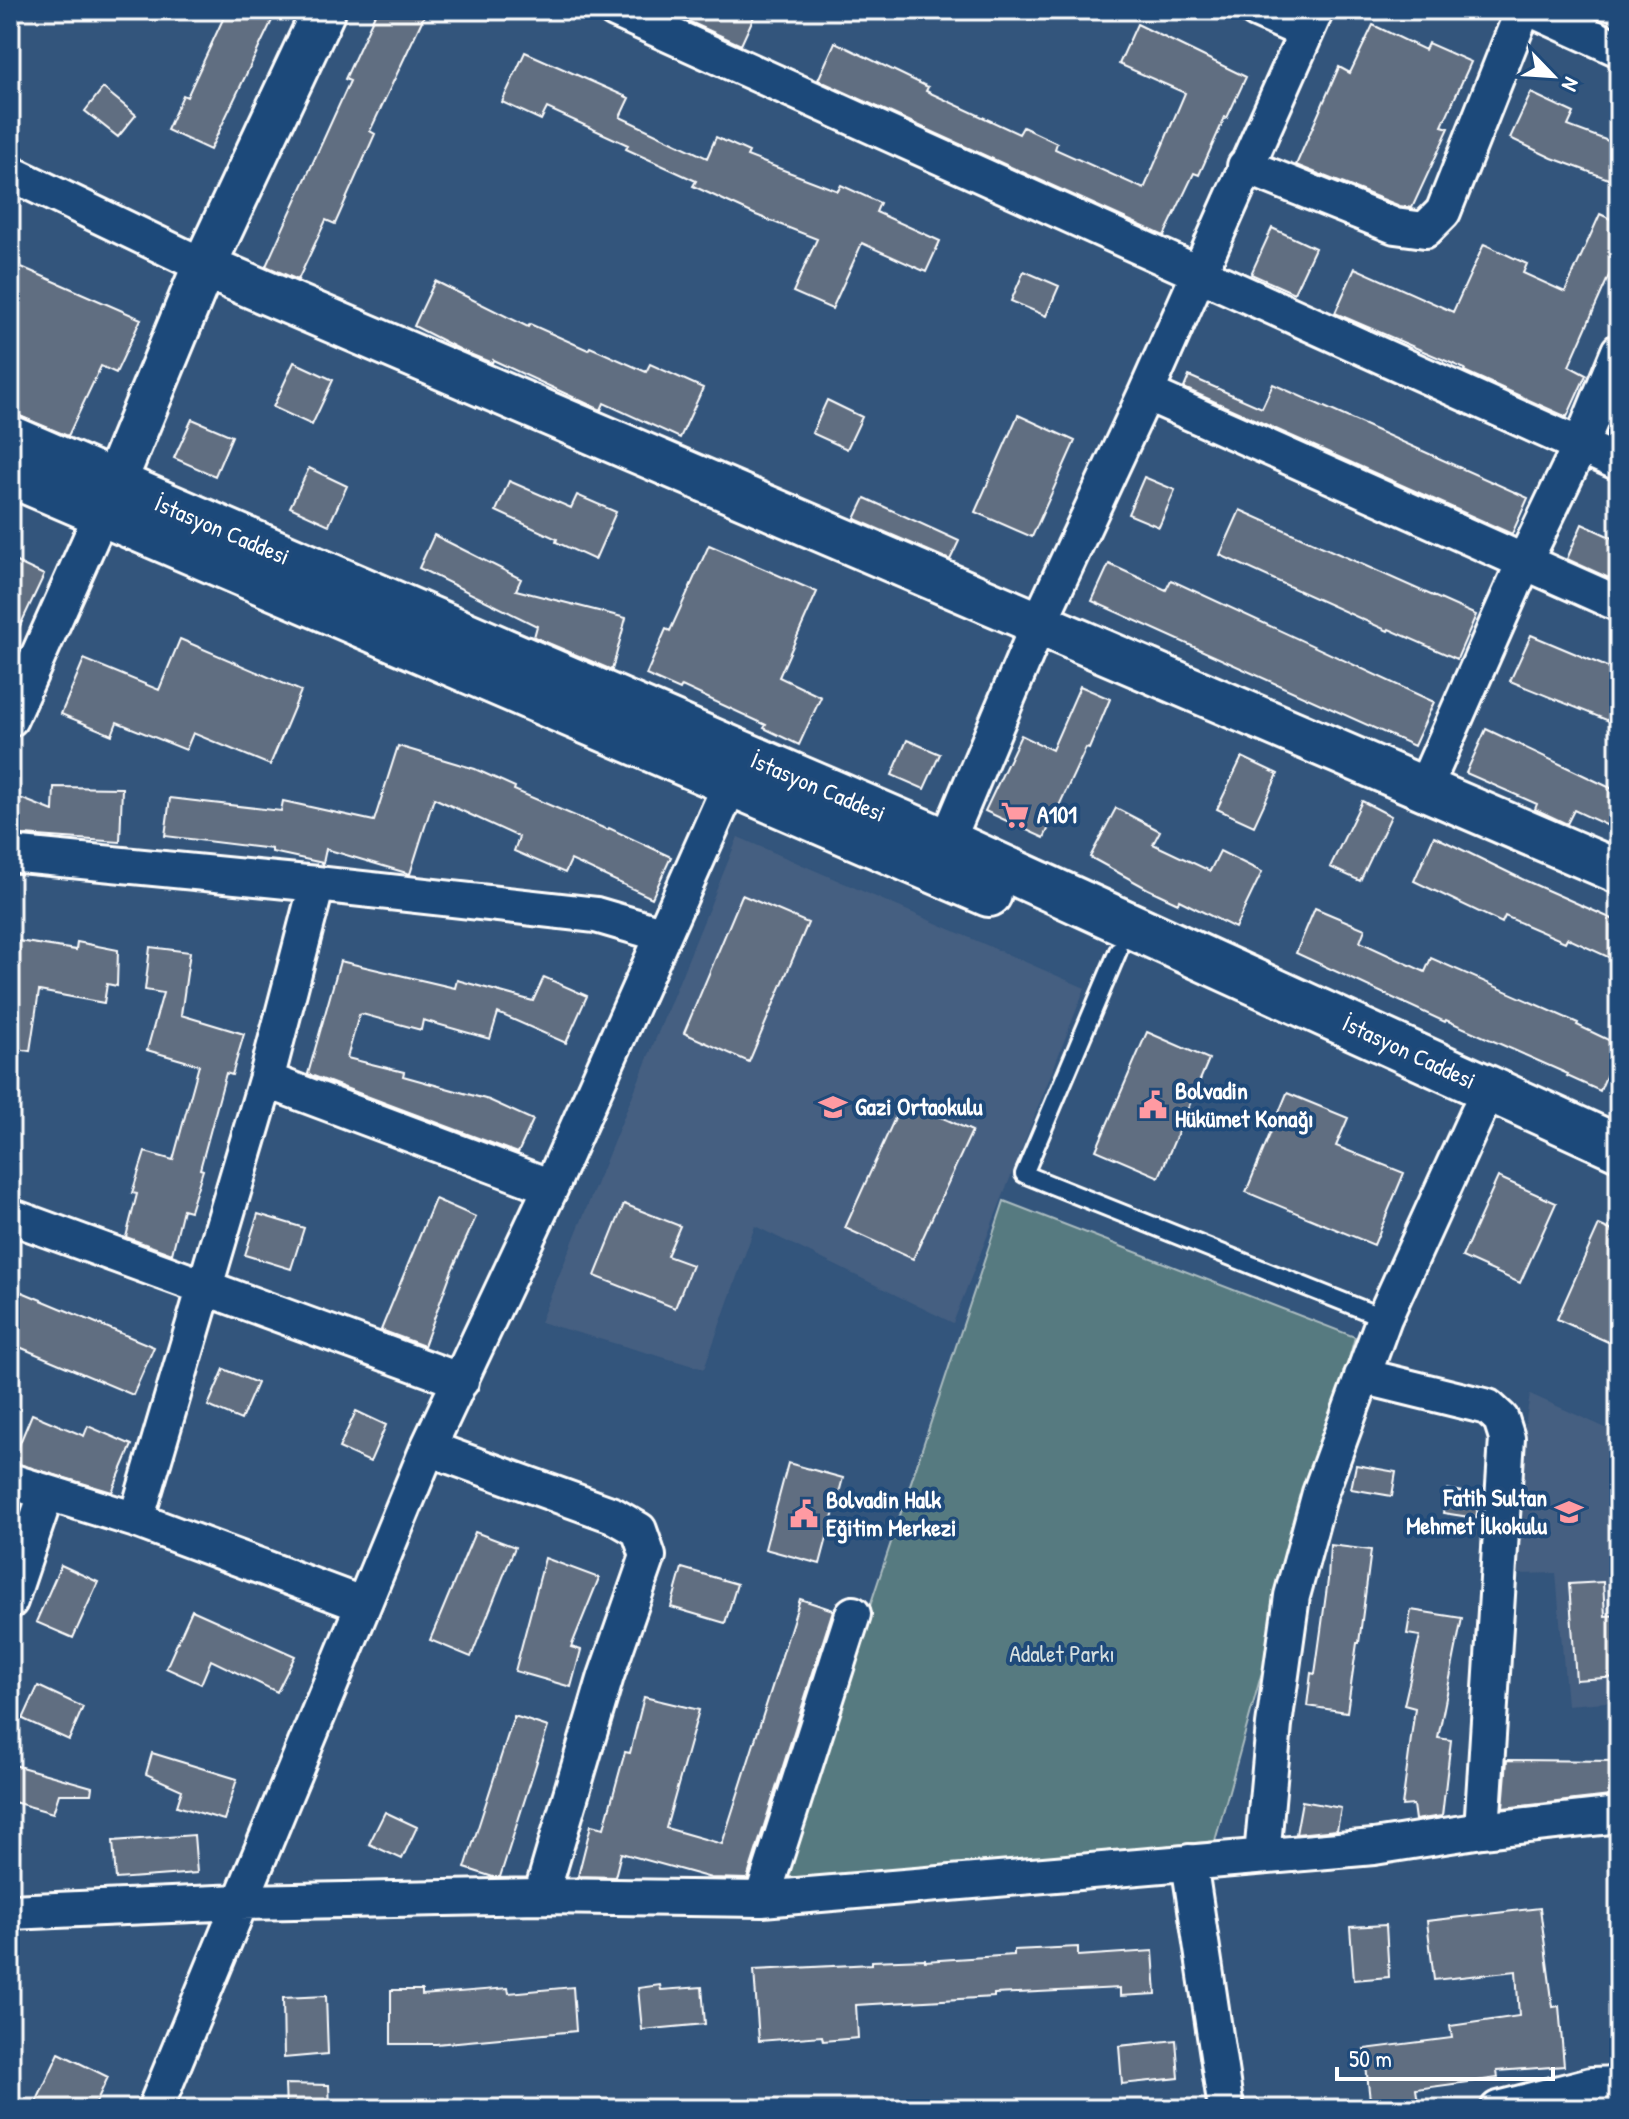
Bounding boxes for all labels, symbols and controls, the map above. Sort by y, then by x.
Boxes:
north arrow [1513,36,1593,116]
text: N [1555,73,1587,96]
street label: İstasyon Caddesi [150,486,295,572]
street label: İstasyon Caddesi [746,743,891,829]
place label: A101 [1037,798,1077,830]
supermarket icon: A101 [1000,800,1030,830]
street label: İstasyon Caddesi [1338,1006,1481,1096]
place label: Bolvadin Hükümet Konağı [1175,1074,1314,1135]
place label: Gazi Ortaokulu [855,1090,983,1122]
public building icon: Bolvadin Hükümet Konağı [1138,1090,1168,1120]
school or university icon: Gazi Ortaokulu [818,1092,848,1122]
place label: Fatih Sultan Mehmet İlkokulu [1406,1481,1547,1541]
place label: Bolvadin Halk Eğitim Merkezi [826,1483,956,1544]
school or university icon: Fatih Sultan Mehmet İlkokulu [1554,1497,1584,1527]
public building icon: Bolvadin Halk Eğitim Merkezi [789,1499,819,1529]
park label: Adalet Parkı [1009,1637,1115,1669]
scale bar [1337,2031,1553,2081]
text: 50 m [1349,2042,1392,2074]

